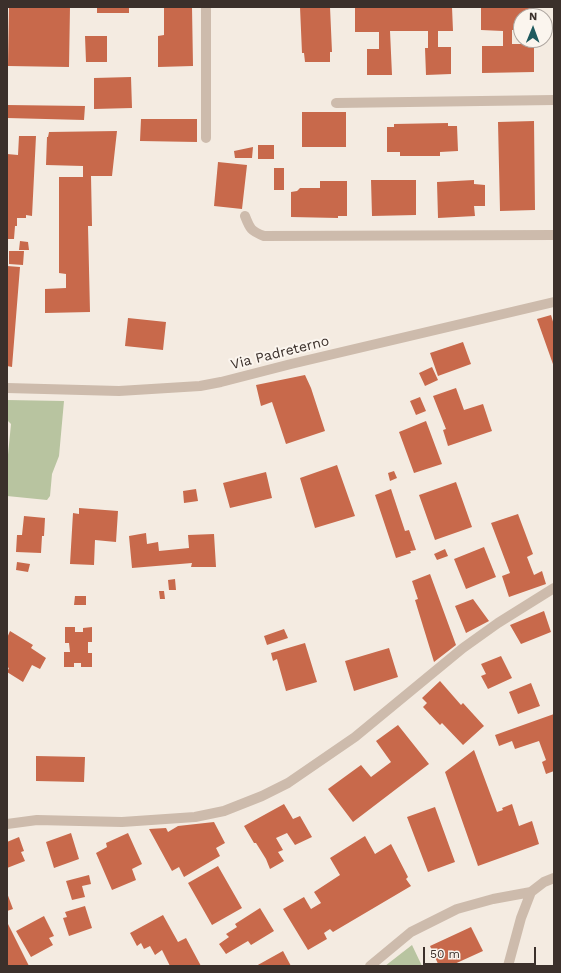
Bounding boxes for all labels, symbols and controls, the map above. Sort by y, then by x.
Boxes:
north arrow [513,8,553,48]
text: N [529,10,537,23]
street label: Via Padreterno [229,333,331,373]
scale bar [425,939,538,965]
text: 50 m [430,947,460,961]

